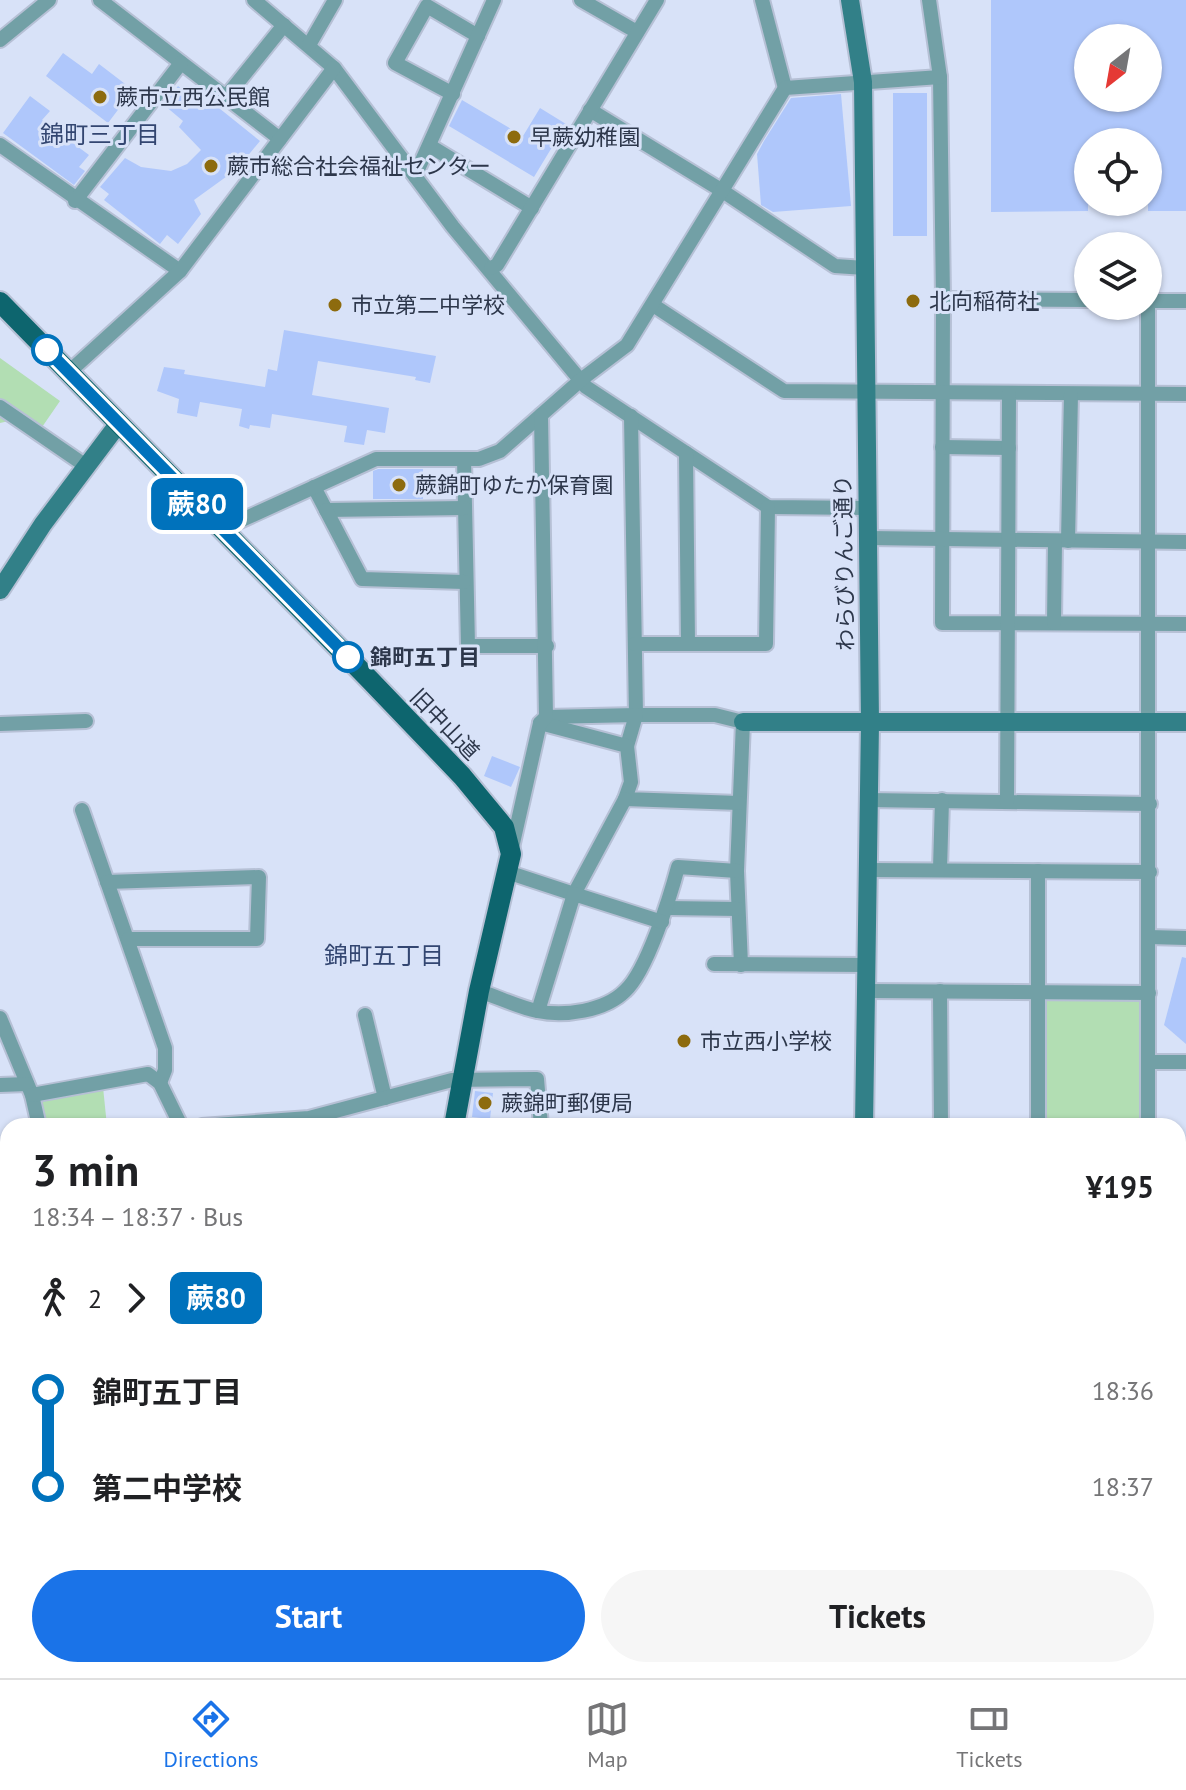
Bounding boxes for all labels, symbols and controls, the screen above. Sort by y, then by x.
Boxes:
north arrow [1074,24,1162,112]
map controls [1074,24,1162,320]
place label: 蕨市立西公民館 [116,83,270,111]
marker: 蕨市立西公民館 [91,88,109,106]
district label: 錦町三丁目 [40,119,160,150]
place label: 早蕨幼稚園 [530,123,640,151]
marker: 早蕨幼稚園 [505,128,523,146]
button: locate [1074,128,1162,216]
place label: 蕨市総合社会福祉センター [227,152,491,180]
marker: 蕨市総合社会福祉センター [202,157,220,175]
button: layers [1074,232,1162,320]
place label: 北向稲荷社 [929,287,1039,315]
place label: 市立第二中学校 [351,291,505,319]
marker: 北向稲荷社 [904,292,922,310]
marker: 市立第二中学校 [326,296,344,314]
unlabelled marker [32,335,62,365]
place label: 蕨錦町ゆたか保育園 [415,471,613,499]
street label: わらびりんご通り [828,475,860,651]
marker: 蕨錦町ゆたか保育園 [390,476,408,494]
line badge: 蕨80 [151,478,243,530]
text: 蕨80 [167,485,227,522]
marker: 錦町五丁目 [333,642,363,672]
place label: 錦町五丁目 [370,643,480,671]
street label: 旧中山道 [404,683,486,765]
district label: 錦町五丁目 [324,940,444,971]
place label: 市立西小学校 [700,1027,832,1055]
marker: 市立西小学校 [675,1032,693,1050]
place label: 蕨錦町郵便局 [501,1089,633,1117]
marker: 蕨錦町郵便局 [476,1094,494,1112]
text: 3 min [32,1141,139,1198]
text: ¥195 [1086,1167,1154,1206]
text: 18:34 – 18:37 · Bus [32,1200,243,1233]
icon: walk [32,1276,76,1320]
icon: forward [114,1276,158,1320]
text: 蕨80 [186,1279,246,1316]
text: 2 [88,1282,102,1315]
text: 錦町五丁目 [92,1372,242,1411]
text: 18:36 [1092,1374,1154,1407]
text: 第二中学校 [92,1468,242,1507]
text: 18:37 [1092,1470,1154,1503]
button: Start [32,1570,585,1662]
button: Tickets [601,1570,1154,1662]
tab: Directions [163,1697,259,1773]
tab: Map [585,1697,629,1773]
tab: Tickets [956,1697,1023,1773]

